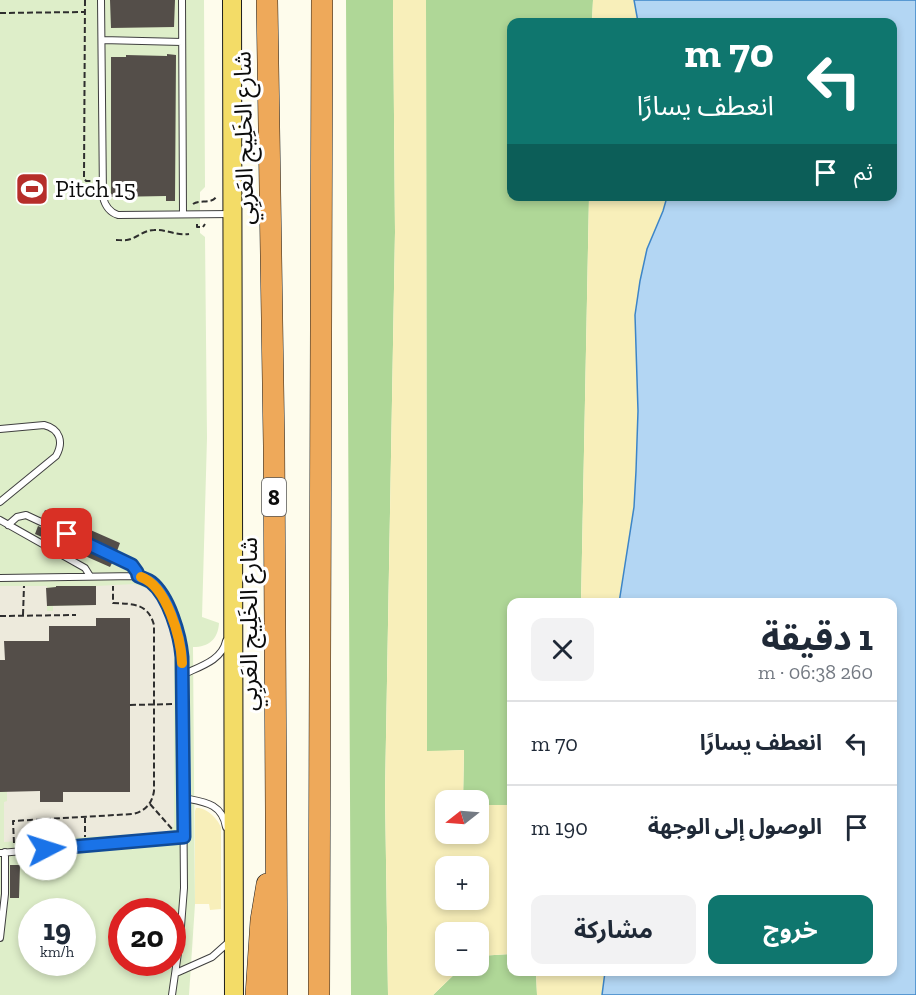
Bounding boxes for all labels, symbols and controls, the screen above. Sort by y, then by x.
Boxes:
text: 70 m [684,27,774,78]
icon: left [795,42,873,120]
street label: شارع الخَلِيج العَربِي [227,51,264,225]
text: انعطف يسارًا [637,90,774,122]
icon: arrive [809,156,842,189]
text: ثم [854,159,873,186]
sports icon: Pitch 15 [14,171,50,207]
place label: Pitch 15 [55,174,136,203]
road number: 8 [262,478,286,516]
pin [41,508,92,559]
icon: arrive [50,517,83,550]
street label: شارع الخَلِيج العَربِي [234,537,268,711]
text: 1 دقيقة [761,616,873,659]
button: close [531,618,594,681]
text: 260 m · 06:38 [758,660,873,684]
icon: left [840,727,873,760]
text: انعطف يسارًا [700,729,822,756]
text: 70 m [531,730,578,757]
north arrow [435,790,489,844]
map controls [435,790,489,976]
icon: arrive [840,811,873,844]
text: الوصول إلى الوجهة [648,813,822,840]
text: 190 m [531,814,588,841]
position arrow [14,817,78,881]
button: + [435,856,489,910]
button: مشاركة [531,895,696,964]
button: خروج [708,895,873,964]
speed limit sign: 20 [108,898,186,976]
text: 19 [43,912,71,948]
button: − [435,922,489,976]
text: km/h [40,943,74,961]

